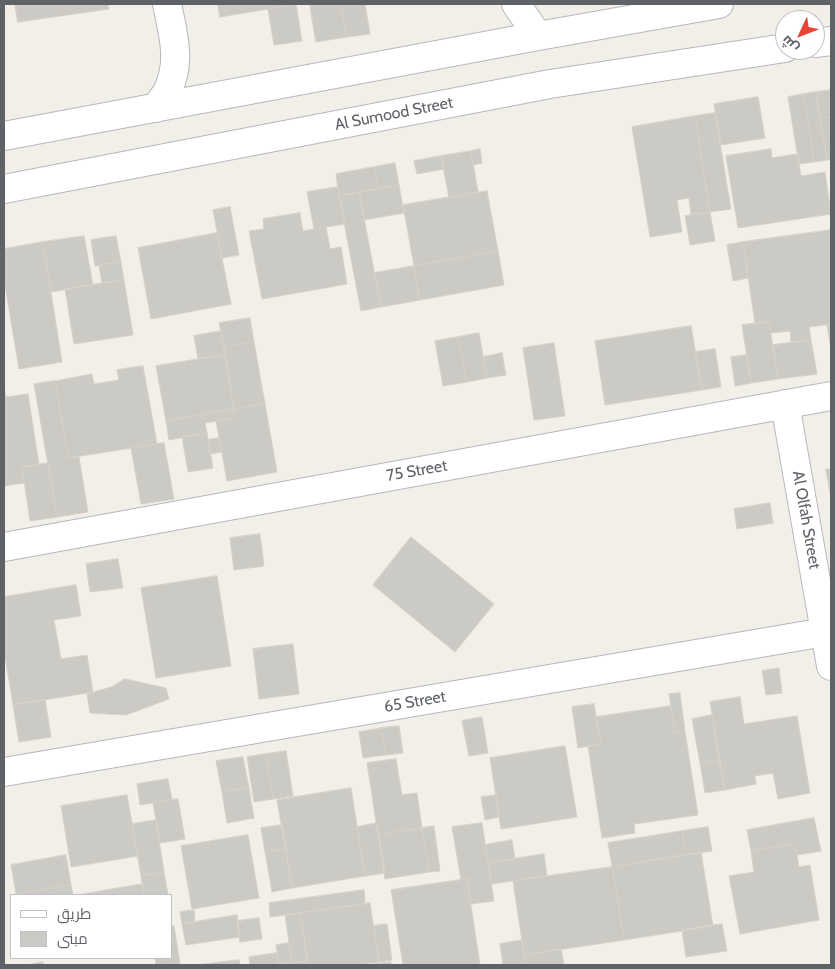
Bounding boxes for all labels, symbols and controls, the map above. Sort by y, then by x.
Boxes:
north arrow [775,10,825,60]
text: ش [777,32,802,57]
street label: Al Sumood Street [333,93,455,135]
street label: 75 Street [385,456,449,486]
street label: Al Olfah Street [788,469,824,571]
street label: 65 Street [383,687,447,717]
legend [10,894,172,959]
text: طريق [57,905,91,923]
text: مبنى [57,930,88,948]

